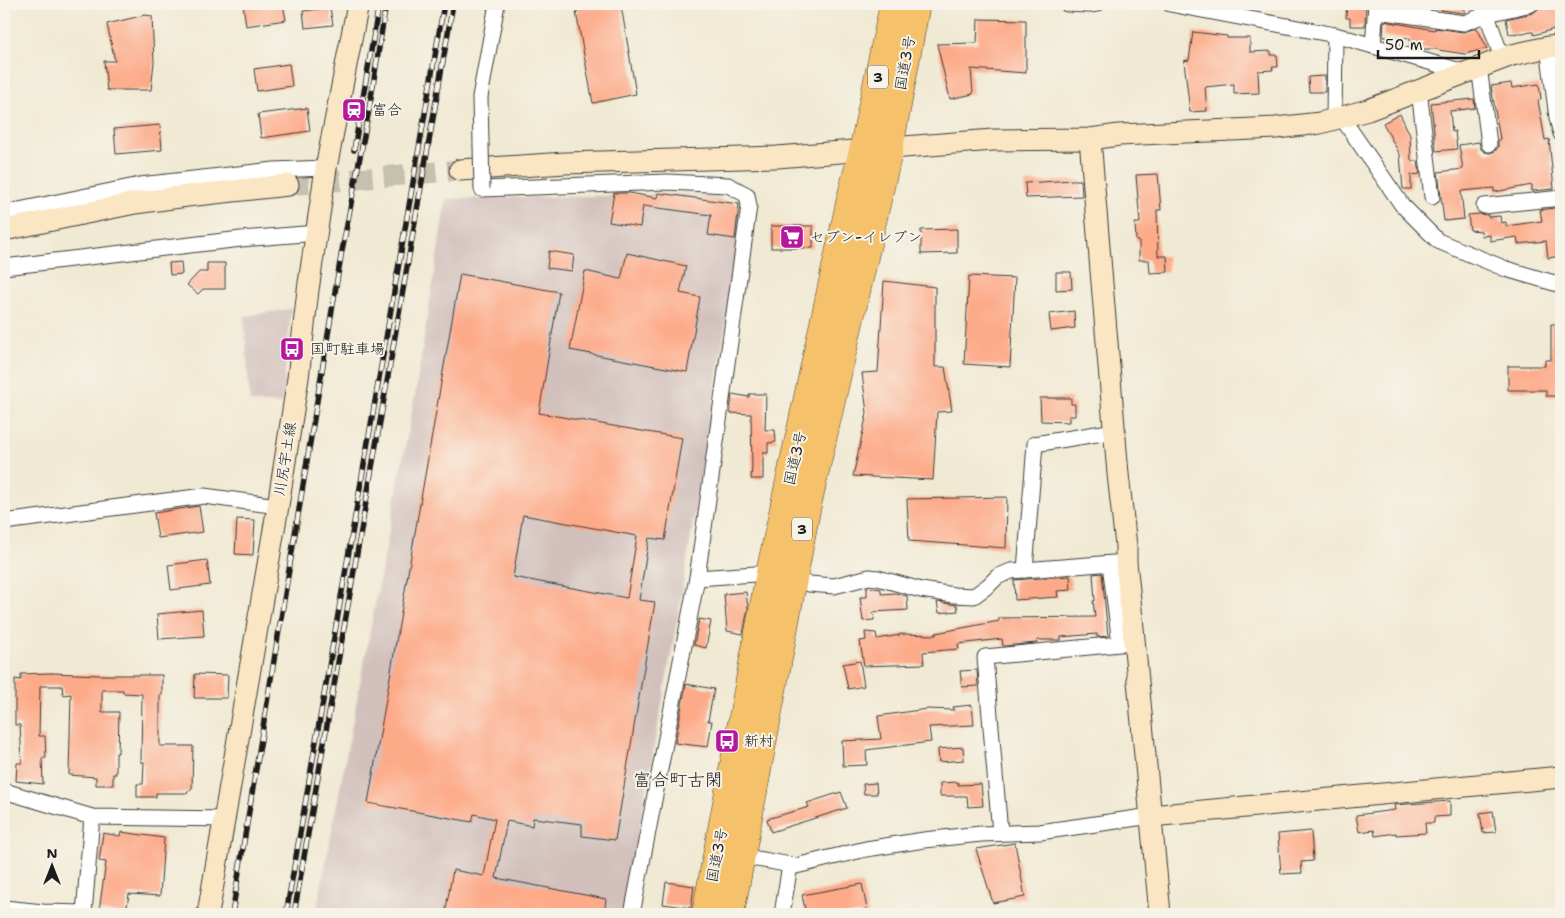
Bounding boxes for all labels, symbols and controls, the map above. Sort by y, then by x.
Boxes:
scale bar [1378,28,1479,60]
street label: 国道3号 [890,34,920,92]
text: 50 m [1385,35,1423,55]
road number: 3 [868,66,888,88]
station icon: 富合 [341,97,367,123]
place label: 富合 [372,100,402,120]
supermarket icon: セブン-イレブン [779,224,805,250]
place label: セブン-イレブン [810,227,922,247]
bus stop icon: 国町駐車場 [279,336,305,362]
place label: 国町駐車場 [310,339,385,359]
street label: 川尻宇土線 [269,420,301,498]
street label: 国道3号 [779,429,811,487]
road number: 3 [792,518,812,540]
bus stop icon: 新村 [714,728,740,754]
place label: 新村 [744,731,774,751]
district label: 富合町古閑 [633,768,723,792]
street label: 国道3号 [702,826,732,884]
north arrow [28,840,78,890]
text: N [46,844,58,862]

